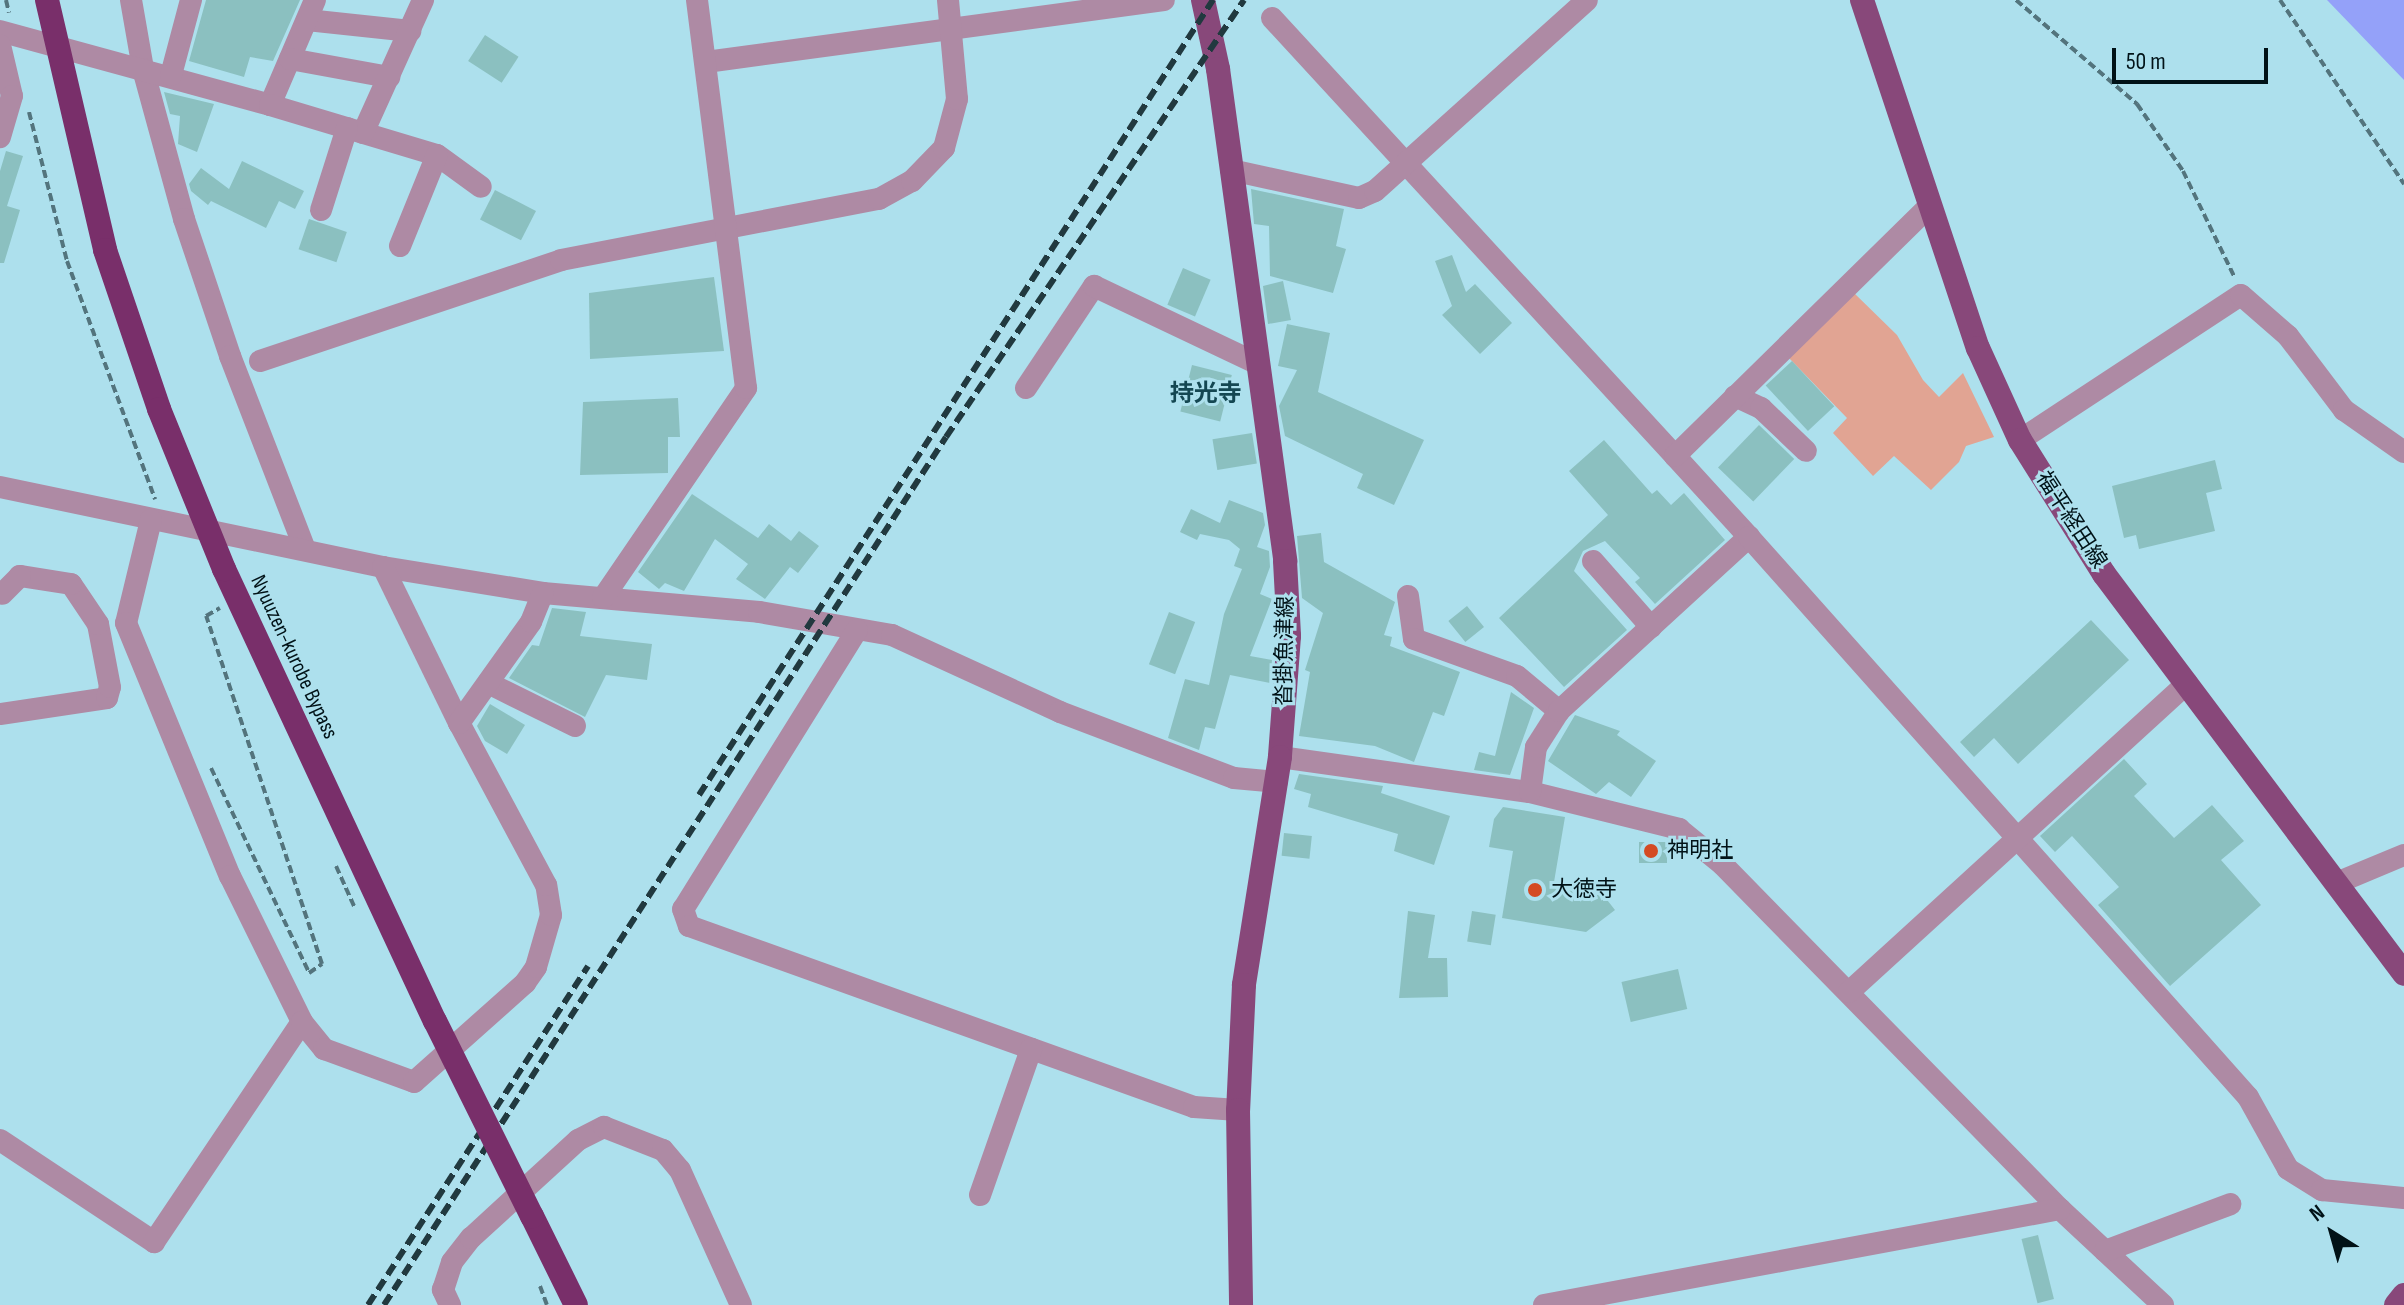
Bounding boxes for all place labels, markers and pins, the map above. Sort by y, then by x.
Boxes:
place label: 神明社 [1667,838,1733,864]
marker: 神明社 [1642,842,1660,860]
place label: 大徳寺 [1551,877,1617,903]
marker: 大徳寺 [1526,881,1544,899]

